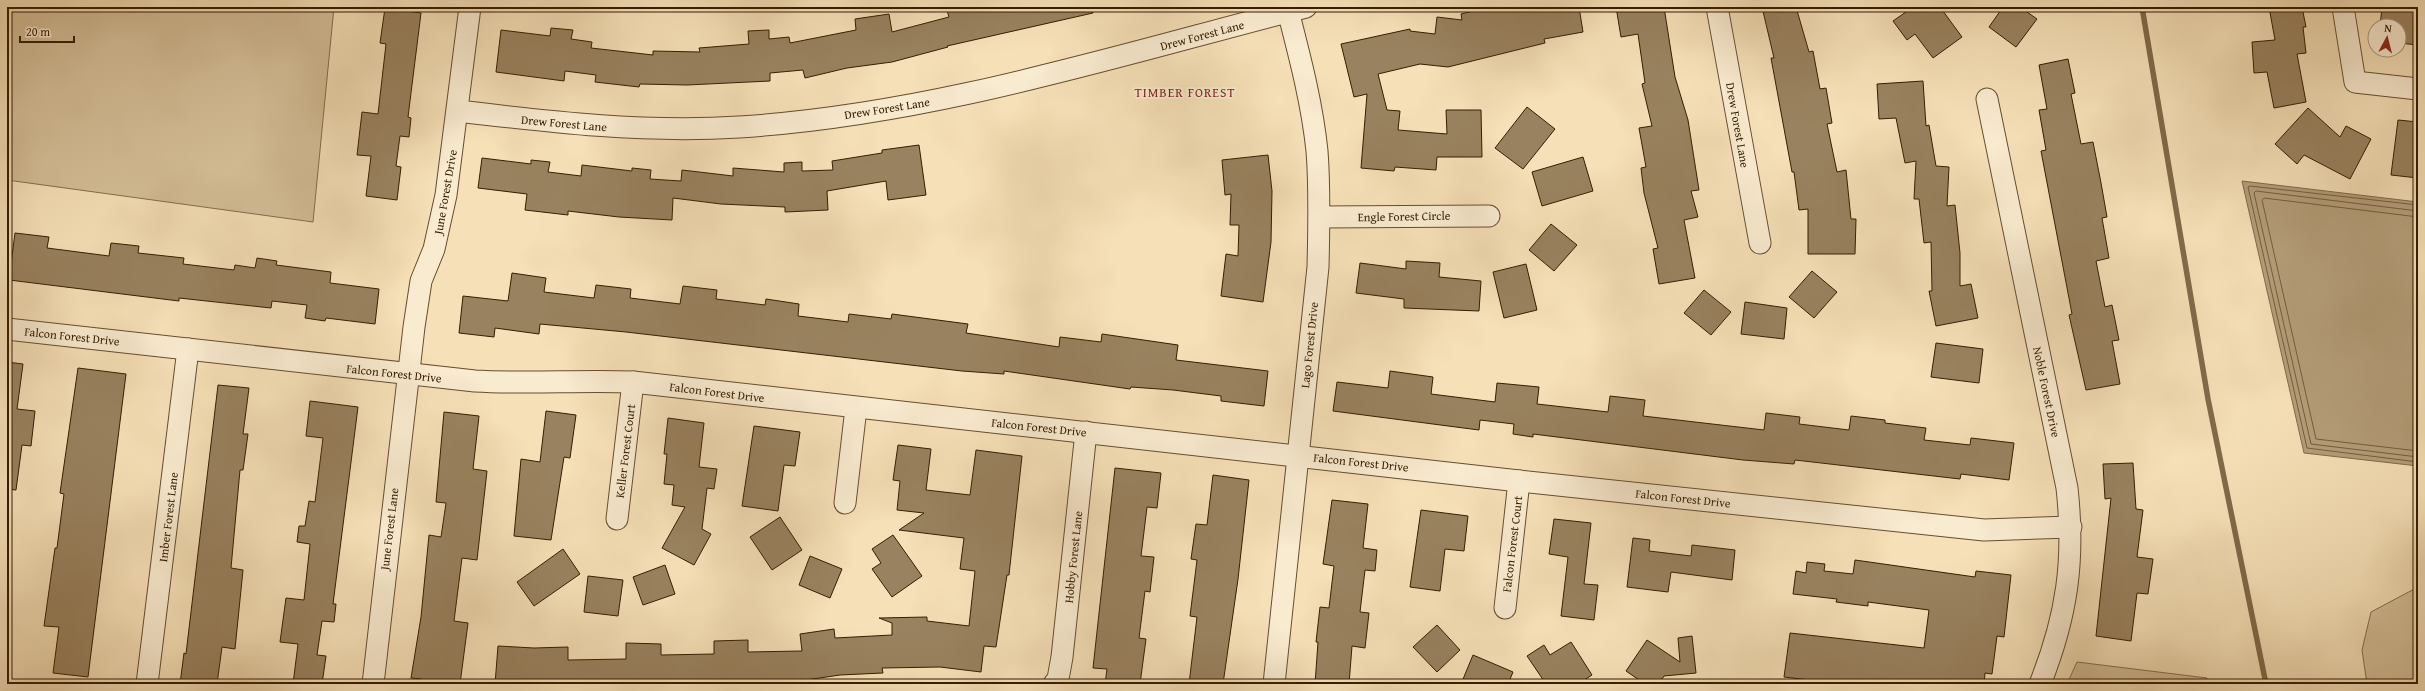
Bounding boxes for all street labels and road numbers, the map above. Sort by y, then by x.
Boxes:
street label: Drew Forest Lane [1158,16,1246,54]
street label: Drew Forest Lane [1722,81,1754,169]
street label: Drew Forest Lane [843,93,931,123]
street label: Drew Forest Lane [520,111,608,135]
street label: June Forest Drive [429,148,461,238]
street label: Engle Forest Circle [1357,207,1451,225]
street label: Lago Forest Drive [1296,301,1322,389]
street label: Falcon Forest Drive [24,323,121,349]
street label: Noble Forest Drive [2029,345,2065,439]
street label: Falcon Forest Drive [346,360,443,386]
street label: Falcon Forest Drive [668,378,766,406]
street label: Keller Forest Court [611,402,639,499]
street label: Falcon Forest Drive [991,414,1088,440]
street label: Falcon Forest Drive [1313,449,1410,475]
street label: Imber Forest Lane [154,471,182,563]
street label: Falcon Forest Drive [1635,485,1732,511]
street label: June Forest Lane [375,487,403,573]
street label: Falcon Forest Court [1498,494,1526,593]
street label: Hobby Forest Lane [1060,510,1086,604]

